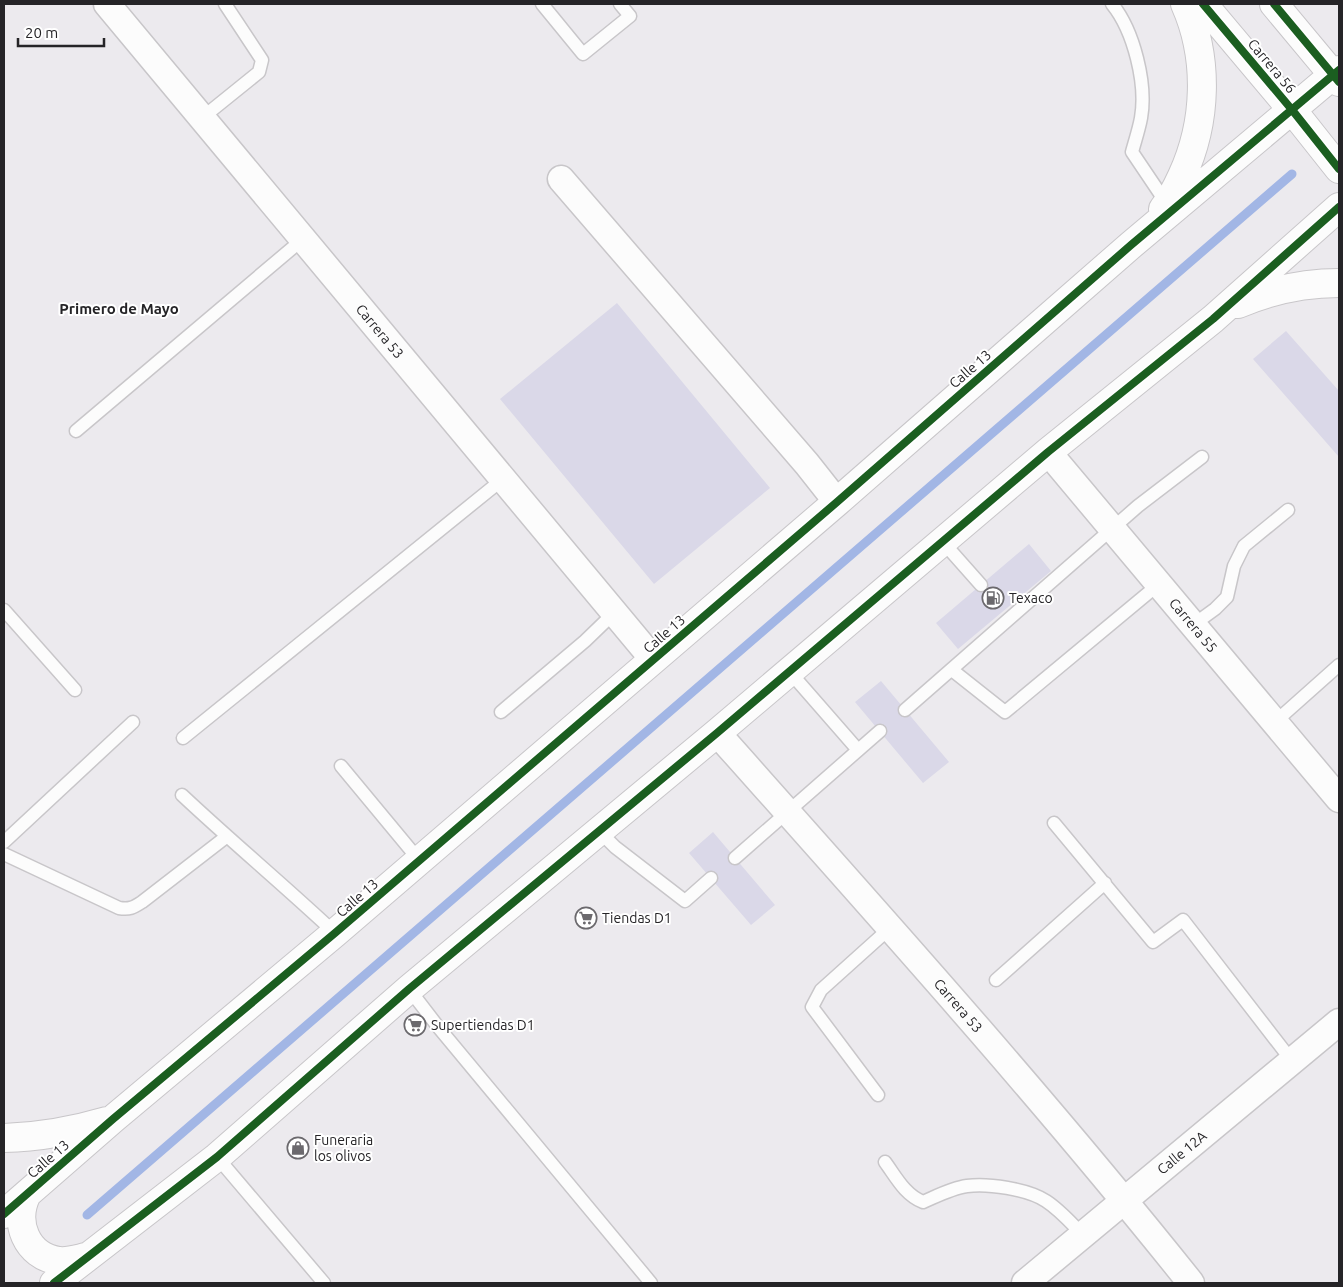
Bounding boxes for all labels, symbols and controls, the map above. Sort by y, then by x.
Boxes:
scale bar [18,15,104,47]
text: 20 m [25,24,58,41]
street label: Carrera 56 [1245,36,1299,96]
district label: Primero de Mayo [59,300,179,317]
street label: Carrera 53 [353,301,407,362]
street label: Calle 13 [946,347,994,391]
fuel station icon: Texaco [981,586,1005,610]
place label: Texaco [1009,590,1053,606]
street label: Carrera 55 [1166,595,1220,655]
street label: Calle 13 [640,612,688,656]
street label: Calle 13 [333,876,381,920]
supermarket icon: Tiendas D1 [574,906,598,930]
place label: Tiendas D1 [602,910,672,926]
street label: Carrera 53 [931,976,986,1036]
supermarket icon: Supertiendas D1 [403,1013,427,1037]
place label: Supertiendas D1 [431,1017,535,1033]
street label: Calle 12A [1154,1128,1210,1178]
place label: Funeraria los olivos [314,1132,373,1164]
shop icon: Funeraria los olivos [286,1136,310,1160]
street label: Calle 13 [24,1137,72,1181]

